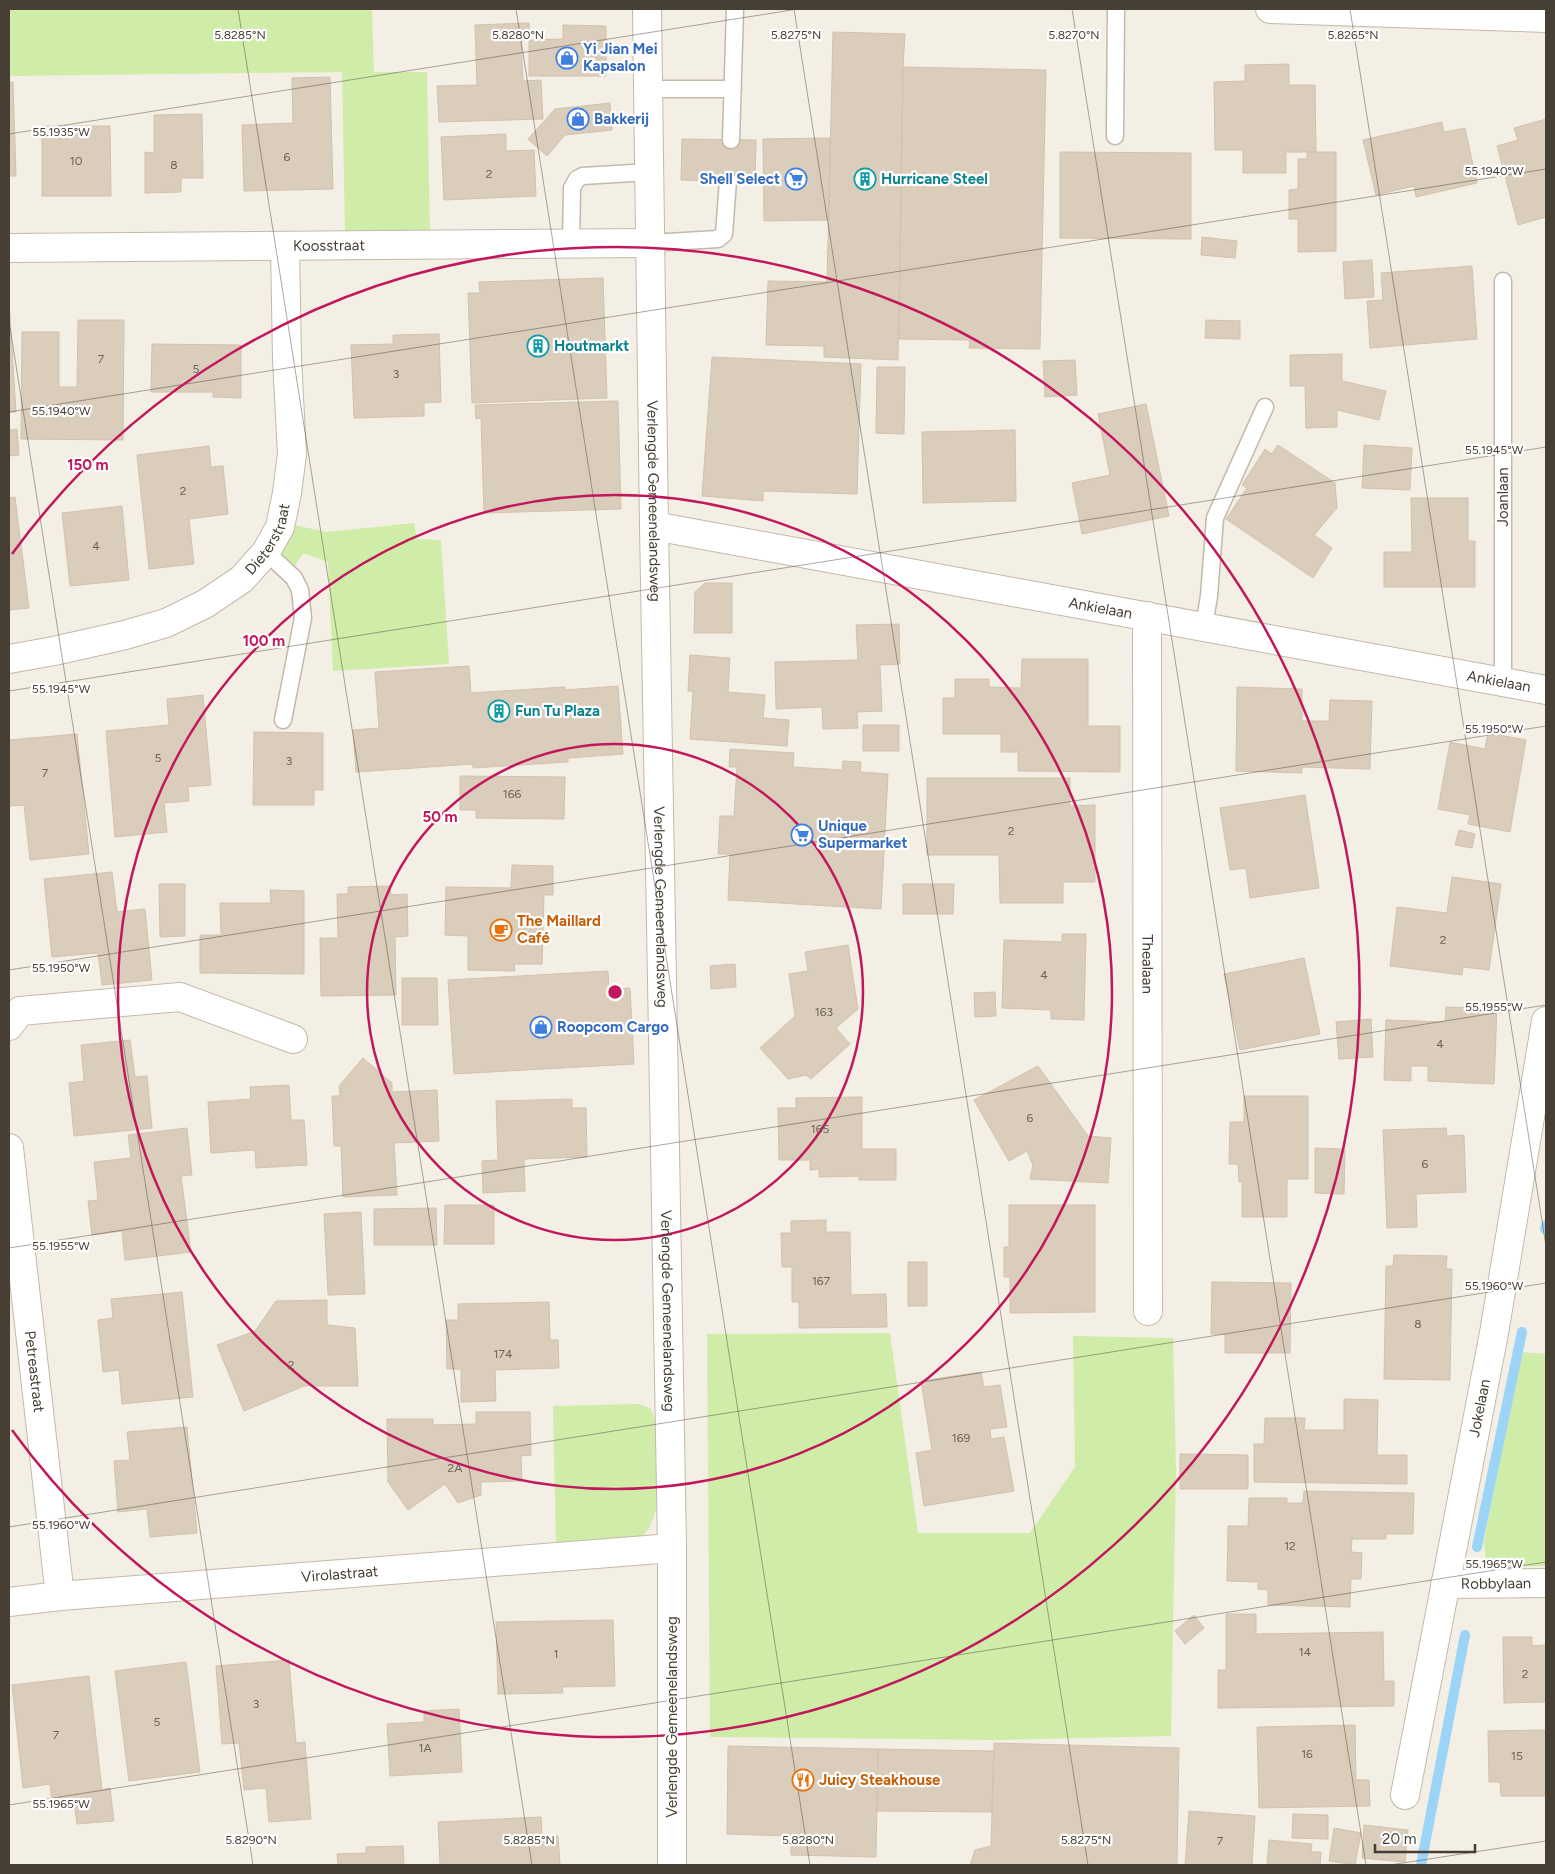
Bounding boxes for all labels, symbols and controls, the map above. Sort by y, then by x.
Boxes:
text: 5.8285°N [214,28,266,42]
text: 5.8280°N [492,28,544,42]
text: 5.8275°N [771,28,821,42]
text: 5.8270°N [1048,28,1100,42]
text: 5.8265°N [1328,28,1378,42]
place label: Yi Jian Mei Kapsalon [583,40,658,75]
shop icon: Yi Jian Mei Kapsalon [555,46,579,70]
shop icon: Bakkerij [566,107,590,131]
place label: Bakkerij [594,110,649,128]
text: 55.1935°W [32,125,90,139]
house number: 6 [284,150,291,164]
house number: 10 [70,154,83,168]
house number: 8 [170,158,178,172]
text: 55.1940°W [1464,164,1524,178]
house number: 2 [486,167,492,181]
supermarket icon: Shell Select [784,167,808,191]
building icon: Hurricane Steel [853,167,877,191]
place label: Shell Select [699,170,780,188]
place label: Hurricane Steel [881,170,988,188]
street label: Koosstraat [293,236,365,255]
building icon: Houtmarkt [526,334,550,358]
place label: Houtmarkt [554,337,629,355]
house number: 7 [98,352,105,366]
house number: 5 [193,362,200,376]
house number: 3 [393,367,399,381]
street label: Verlengde Gemeenelandsweg [643,400,664,602]
text: 55.1940°W [31,404,91,418]
text: 55.1945°W [1465,443,1524,457]
text: 150 m [67,456,109,474]
street label: Joanlaan [1494,467,1512,527]
house number: 2 [180,484,186,498]
street label: Dieterstraat [241,502,294,578]
house number: 4 [92,539,100,553]
street label: Ankielaan [1067,593,1134,623]
text: 100 m [243,632,285,650]
street label: Ankielaan [1465,667,1532,696]
text: 55.1945°W [32,682,91,696]
building icon: Fun Tu Plaza [487,699,511,723]
place label: Fun Tu Plaza [515,702,600,720]
text: 55.1950°W [1465,722,1524,736]
house number: 5 [155,751,162,765]
house number: 3 [286,754,292,768]
house number: 7 [42,766,49,780]
house number: 166 [503,787,521,801]
street label: Verlengde Gemeenelandsweg [650,806,671,1008]
text: 50 m [422,808,458,826]
place label: Unique Supermarket [818,817,907,852]
supermarket icon: Unique Supermarket [790,823,814,847]
house number: 2 [1008,824,1014,838]
place label: The Maillard Café [517,912,601,947]
cafe icon: The Maillard Café [489,918,513,942]
house number: 2 [1440,933,1446,947]
street label: Thealaan [1138,934,1157,994]
text: 55.1950°W [32,961,91,975]
house number: 4 [1040,968,1048,982]
centre of rings [606,983,624,1001]
text: 55.1955°W [1465,1000,1523,1014]
house number: 163 [815,1005,833,1019]
shop icon: Roopcom Cargo [529,1015,553,1039]
place label: Roopcom Cargo [557,1018,669,1036]
house number: 4 [1436,1037,1444,1051]
house number: 6 [1027,1111,1034,1125]
house number: 165 [811,1122,829,1136]
house number: 6 [1422,1157,1429,1171]
street label: Verlengde Gemeenelandsweg [657,1210,679,1412]
text: 55.1955°W [32,1239,90,1253]
house number: 167 [812,1274,831,1288]
text: 55.1960°W [1465,1279,1524,1293]
house number: 8 [1414,1317,1422,1331]
street label: Petreastraat [21,1330,48,1414]
house number: 174 [494,1347,513,1361]
house number: 2 [288,1358,294,1372]
street label: Jokelaan [1465,1378,1494,1439]
house number: 169 [952,1431,970,1445]
house number: 2A [448,1461,462,1475]
text: 55.1960°W [32,1518,91,1532]
house number: 12 [1284,1539,1296,1553]
text: 55.1965°W [1465,1557,1523,1571]
street label: Virolastraat [301,1562,379,1586]
street label: Robbylaan [1461,1574,1531,1593]
street label: Verlengde Gemeenelandsweg [663,1616,681,1818]
house number: 14 [1299,1645,1312,1659]
house number: 1 [554,1647,558,1661]
house number: 2 [1522,1667,1528,1681]
house number: 3 [253,1697,259,1711]
house number: 5 [154,1715,161,1729]
house number: 7 [53,1728,60,1742]
house number: 1A [418,1741,432,1755]
house number: 16 [1301,1747,1313,1761]
house number: 15 [1511,1749,1523,1763]
restaurant icon: Juicy Steakhouse [791,1768,815,1792]
place label: Juicy Steakhouse [819,1771,941,1789]
text: 55.1965°W [32,1797,90,1811]
scale bar [1375,1822,1475,1854]
text: 20 m [1382,1830,1416,1848]
text: 5.8290°N [225,1833,277,1847]
text: 5.8285°N [503,1833,555,1847]
text: 5.8280°N [782,1833,834,1847]
text: 5.8275°N [1061,1833,1111,1847]
house number: 7 [1217,1834,1224,1848]

